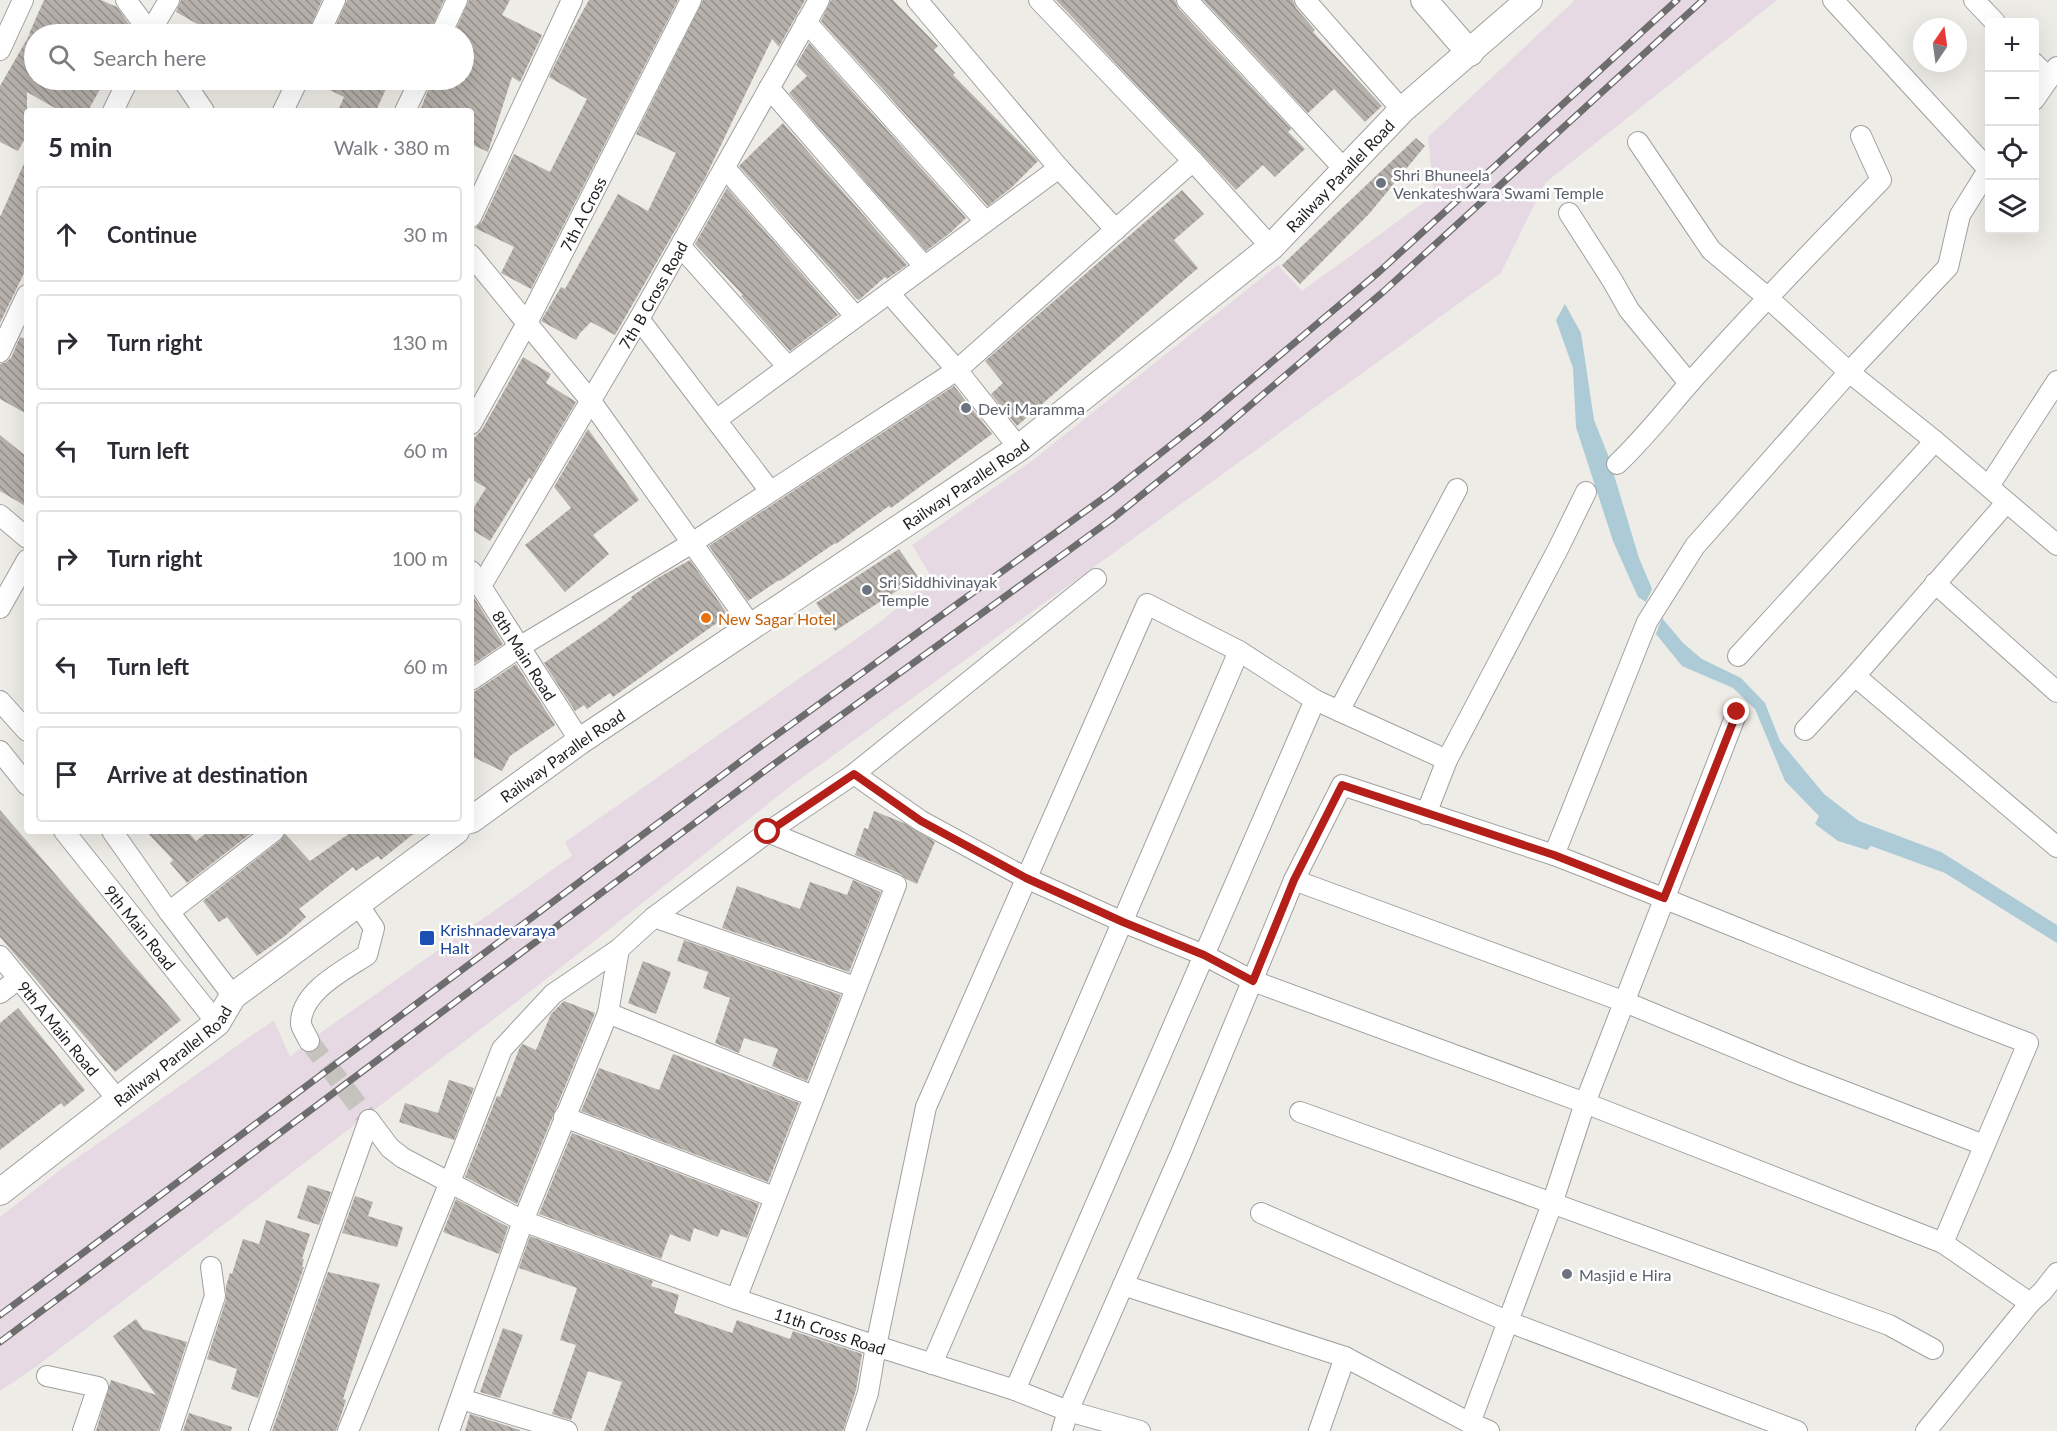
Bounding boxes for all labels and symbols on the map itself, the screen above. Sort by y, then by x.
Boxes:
north arrow [1913,18,1967,72]
street label: Railway Parallel Road [1282,115,1398,235]
place label: Shri Bhuneela Venkateshwara Swami Temple [1393,165,1604,202]
street label: 7th A Cross [556,173,609,254]
marker: Shri Bhuneela Venkateshwara Swami Temple [1374,176,1388,190]
street label: 7th B Cross Road [614,237,691,352]
place label: Devi Maramma [978,399,1085,418]
marker: Devi Maramma [959,401,973,415]
street label: Railway Parallel Road [899,435,1032,533]
place label: Sri Siddhivinayak Temple [879,572,998,609]
marker: Sri Siddhivinayak Temple [860,583,874,597]
street label: 8th Main Road [489,607,561,704]
place label: New Sagar Hotel [718,609,836,628]
marker: New Sagar Hotel [699,611,713,625]
route end [1723,698,1749,724]
street label: Railway Parallel Road [496,705,628,805]
route start [754,818,780,844]
street label: 9th Main Road [101,881,180,973]
place label: Krishnadevaraya Halt [440,920,556,957]
marker: Krishnadevaraya Halt [418,929,436,947]
street label: 9th A Main Road [15,977,103,1079]
street label: Railway Parallel Road [109,1002,235,1110]
place label: Masjid e Hira [1579,1265,1671,1284]
marker: Masjid e Hira [1560,1267,1574,1281]
street label: 11th Cross Road [772,1303,888,1358]

